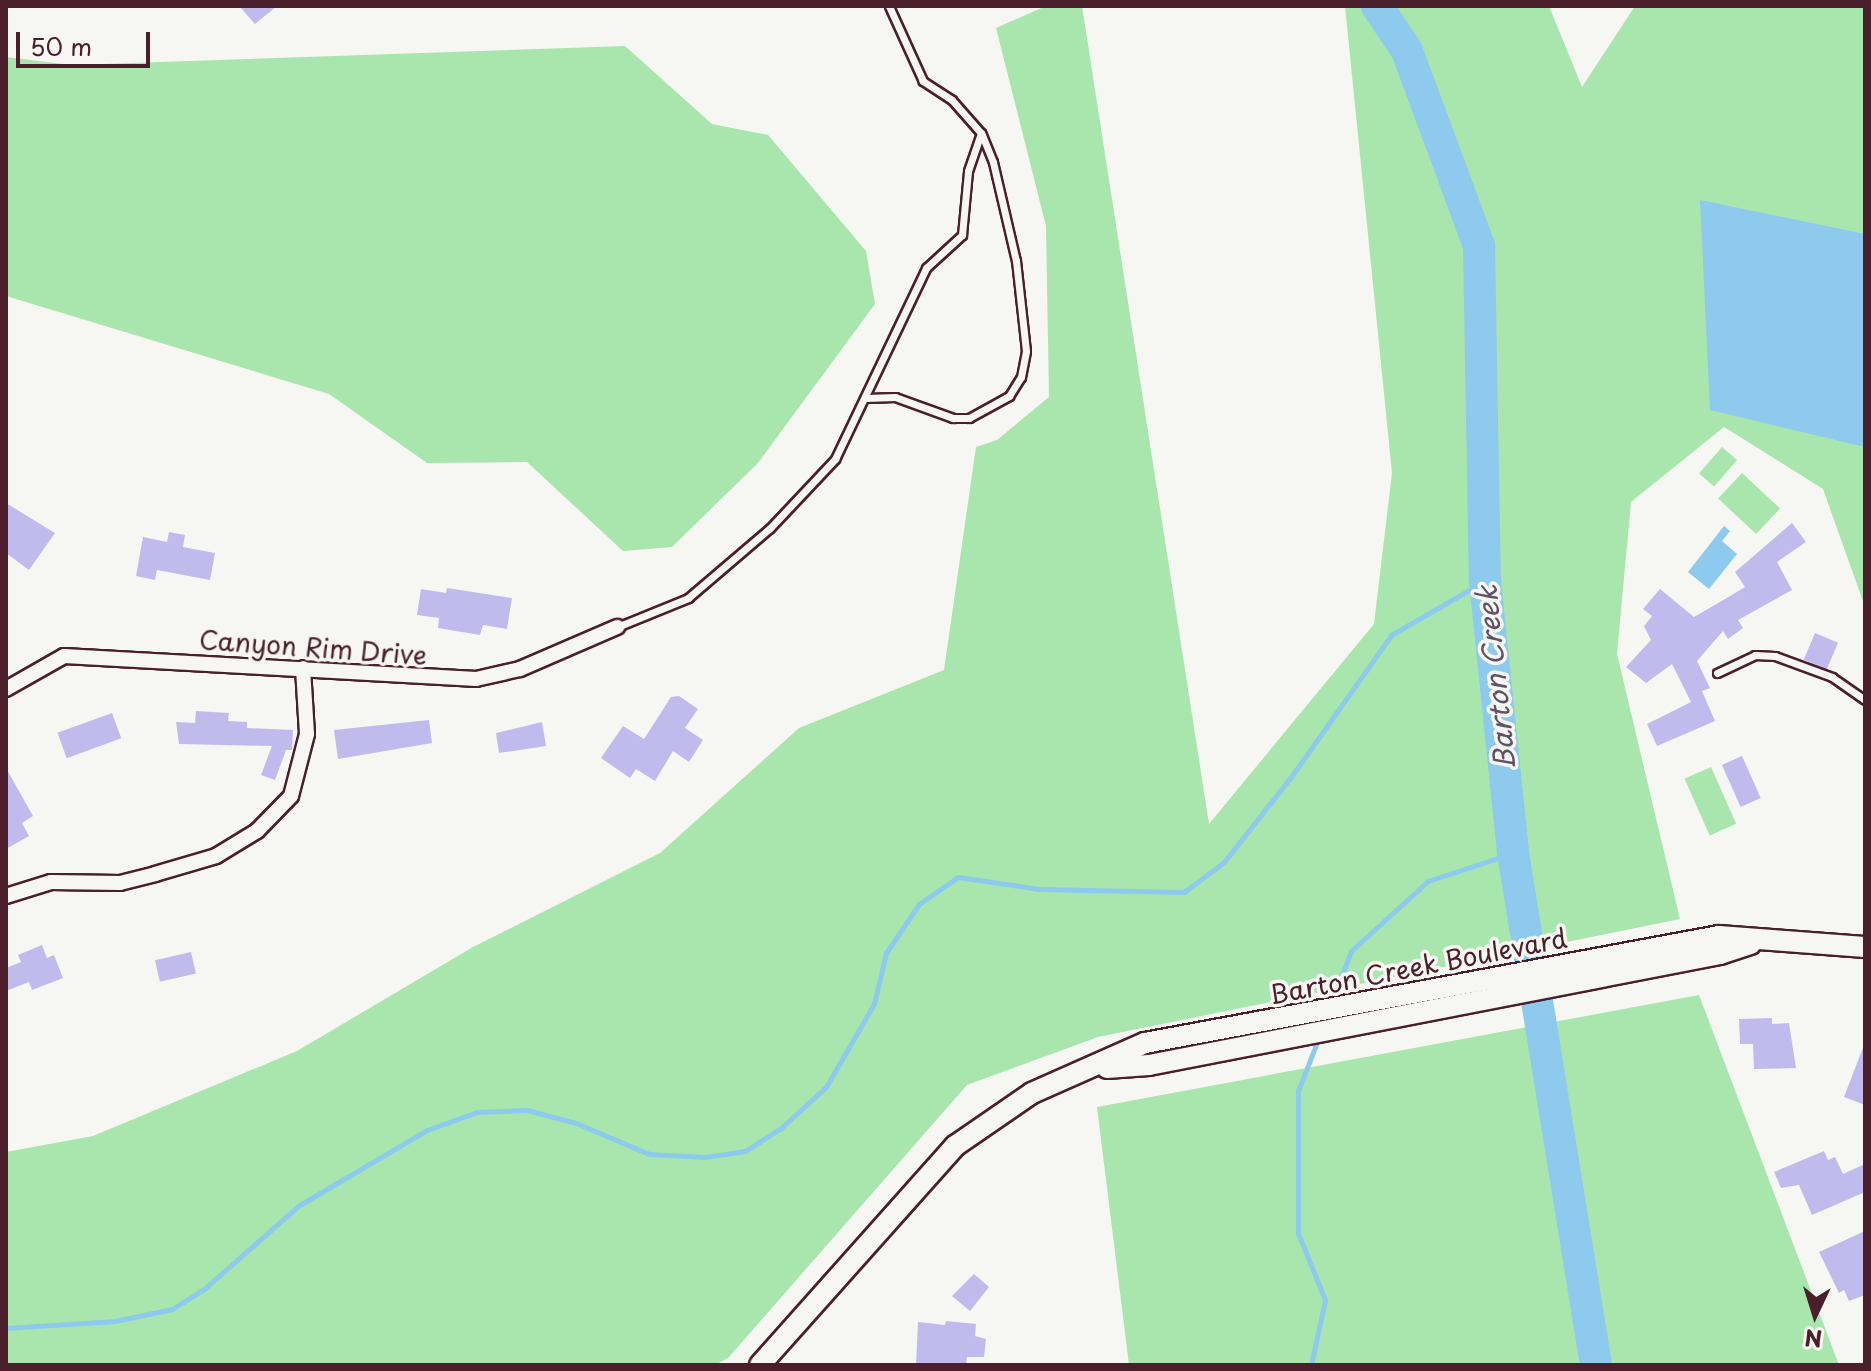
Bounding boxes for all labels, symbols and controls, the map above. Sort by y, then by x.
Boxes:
scale bar [20,16,154,66]
text: 50 m [30,28,92,64]
water label: Barton Creek [1469,583,1521,773]
street label: Canyon Rim Drive [197,623,429,671]
street label: Barton Creek Boulevard [1265,921,1571,1011]
north arrow [1775,1275,1855,1355]
text: N [1803,1322,1823,1357]

